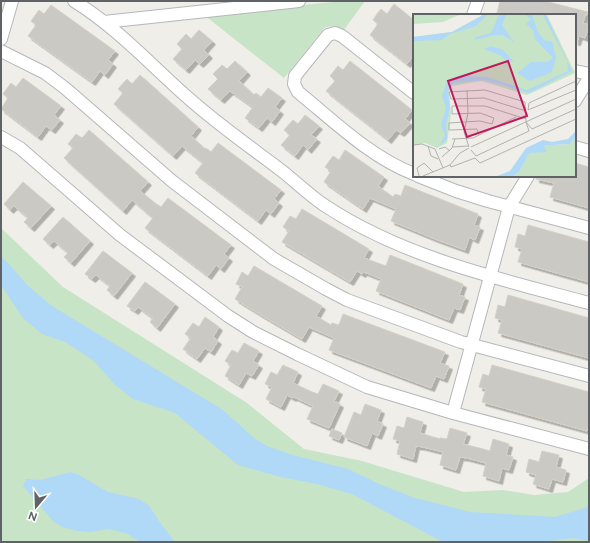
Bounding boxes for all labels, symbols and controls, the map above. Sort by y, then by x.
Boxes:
inset map [413,14,576,177]
north arrow [16,487,56,527]
text: N [27,508,39,524]

